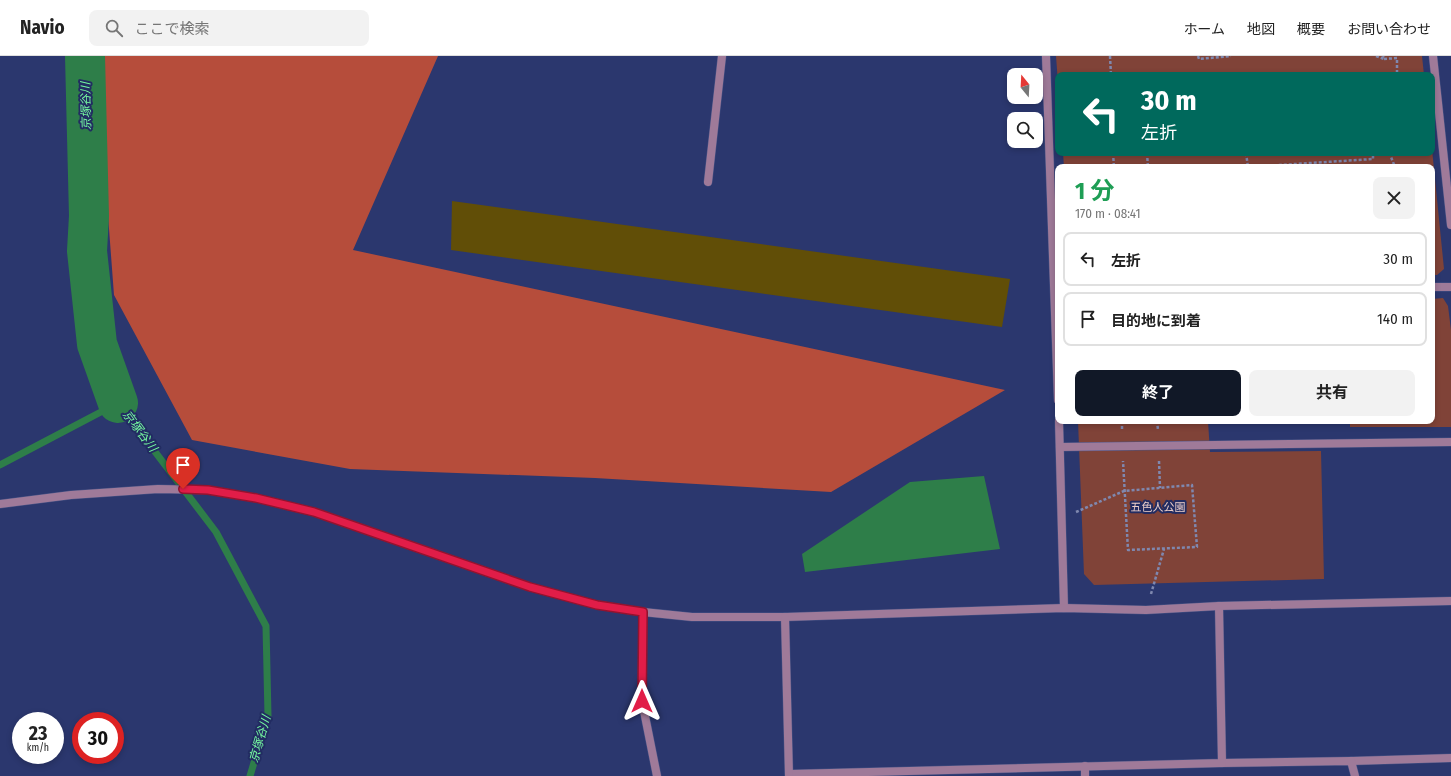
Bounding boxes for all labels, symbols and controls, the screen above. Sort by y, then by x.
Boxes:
search box [89,10,369,46]
text: Navio [20,16,65,39]
icon: search [103,17,125,39]
text: ここで検索 [135,20,210,38]
text: ホーム [1183,21,1225,38]
text: 地図 [1247,21,1275,38]
text: 概要 [1297,21,1325,38]
text: お問い合わせ [1347,21,1431,38]
north arrow [1007,68,1043,104]
map controls [1007,68,1043,148]
water label: 京塚谷川 [79,80,93,130]
text: 30 m [1141,84,1197,117]
icon: left [1075,88,1127,140]
button: search [1007,112,1043,148]
text: 左折 [1141,122,1177,144]
text: 1 分 [1075,177,1114,205]
button: close [1373,177,1415,219]
text: 170 m · 08:41 [1075,206,1141,221]
icon: left [1077,248,1099,270]
text: 30 m [1383,250,1413,268]
text: 左折 [1111,252,1141,270]
icon: arrive [1077,308,1099,330]
text: 140 m [1377,310,1413,328]
text: 目的地に到着 [1111,312,1201,330]
button: 終了 [1075,370,1241,416]
button: 共有 [1249,370,1415,416]
water label: 京塚谷川 [120,408,161,456]
pin [166,448,200,489]
icon: arrive [172,454,194,476]
park label: 五色人公園 [1131,501,1186,514]
position arrow [621,680,663,722]
speed limit sign: 30 [72,712,124,764]
water label: 京塚谷川 [247,712,274,764]
text: 23 [29,721,47,745]
text: km/h [27,742,49,754]

